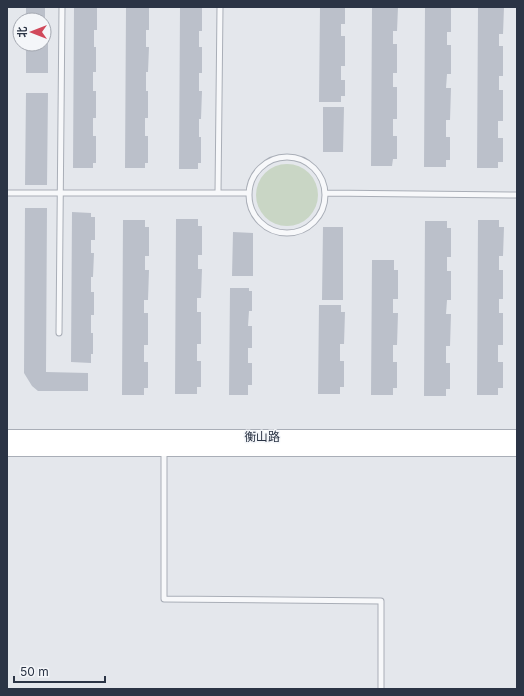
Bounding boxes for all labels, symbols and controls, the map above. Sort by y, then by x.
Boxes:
north arrow [12,12,52,52]
text: 北 [15,27,29,38]
street label: 衡山路 [244,429,280,444]
scale bar [14,658,105,684]
text: 50 m [20,664,49,679]

